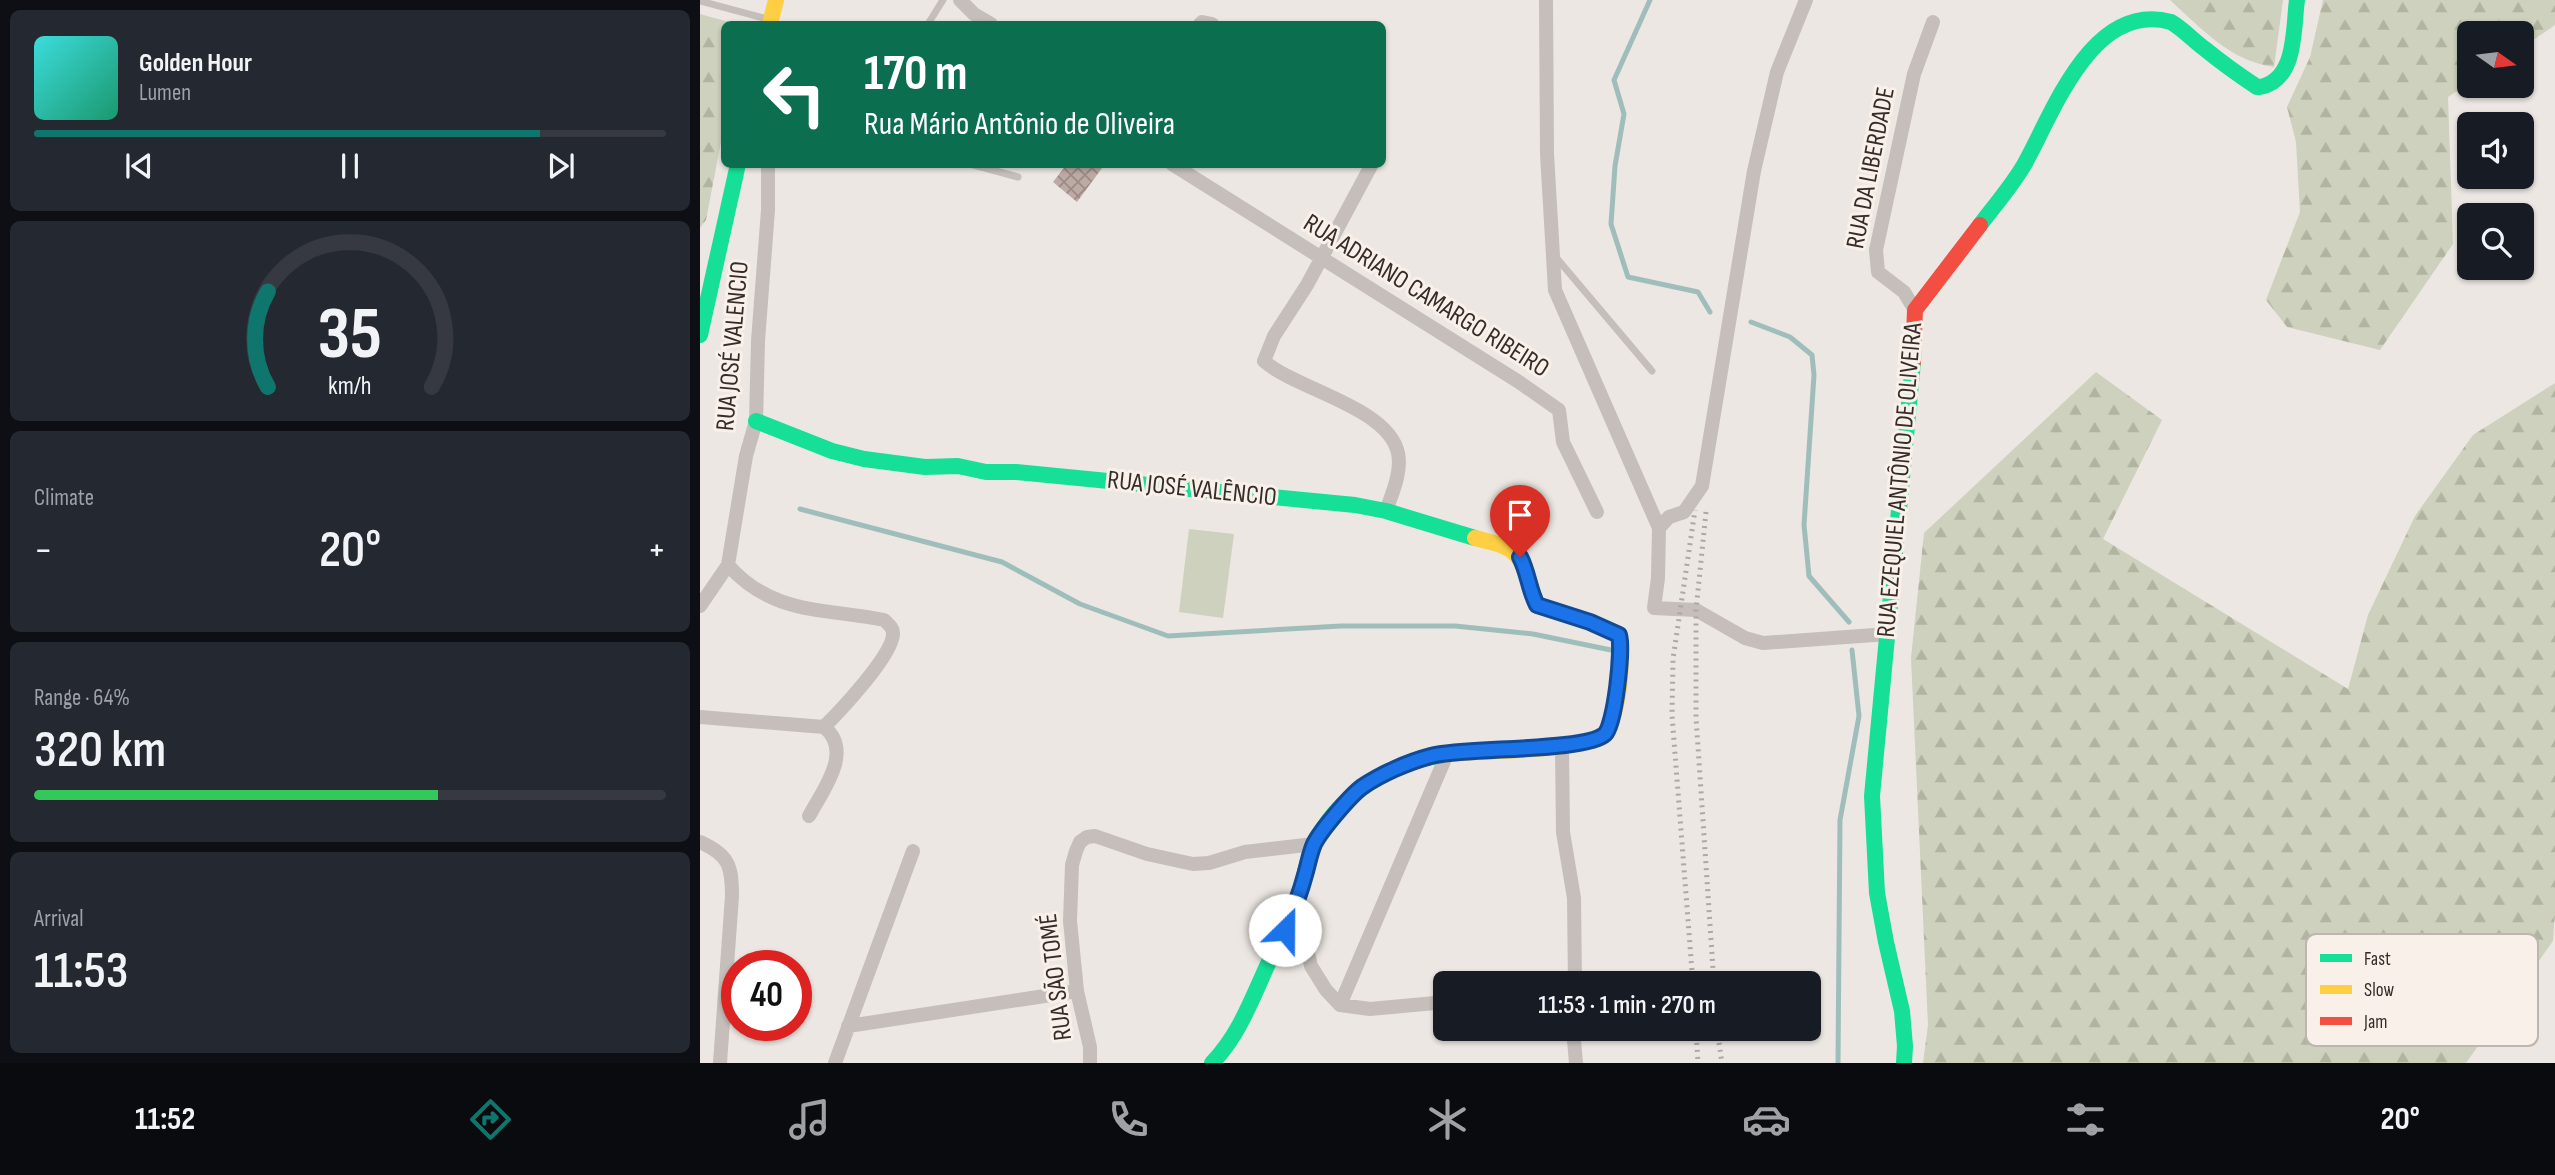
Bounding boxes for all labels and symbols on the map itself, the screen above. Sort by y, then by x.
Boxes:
north arrow [2457,21,2534,98]
street label: RUA DA LIBERDADE [1840,85,1902,251]
street label: RUA ADRIANO CAMARGO RIBEIRO [1297,208,1555,384]
street label: RUA JOSÉ VALENCIO [710,260,756,432]
street label: RUA EZEQUIEL ANTÔNIO DE OLIVEIRA [1871,320,1929,639]
street label: RUA JOSÉ VALÊNCIO [1106,465,1278,513]
pin [1490,485,1550,557]
position arrow [1248,893,1322,967]
street label: RUA SÃO TOMÉ [1033,912,1079,1042]
legend [2306,934,2538,1046]
text: Fast [2364,948,2391,971]
speed limit sign: 40 [721,950,812,1041]
text: Slow [2364,979,2394,1002]
text: Jam [2363,1011,2387,1034]

